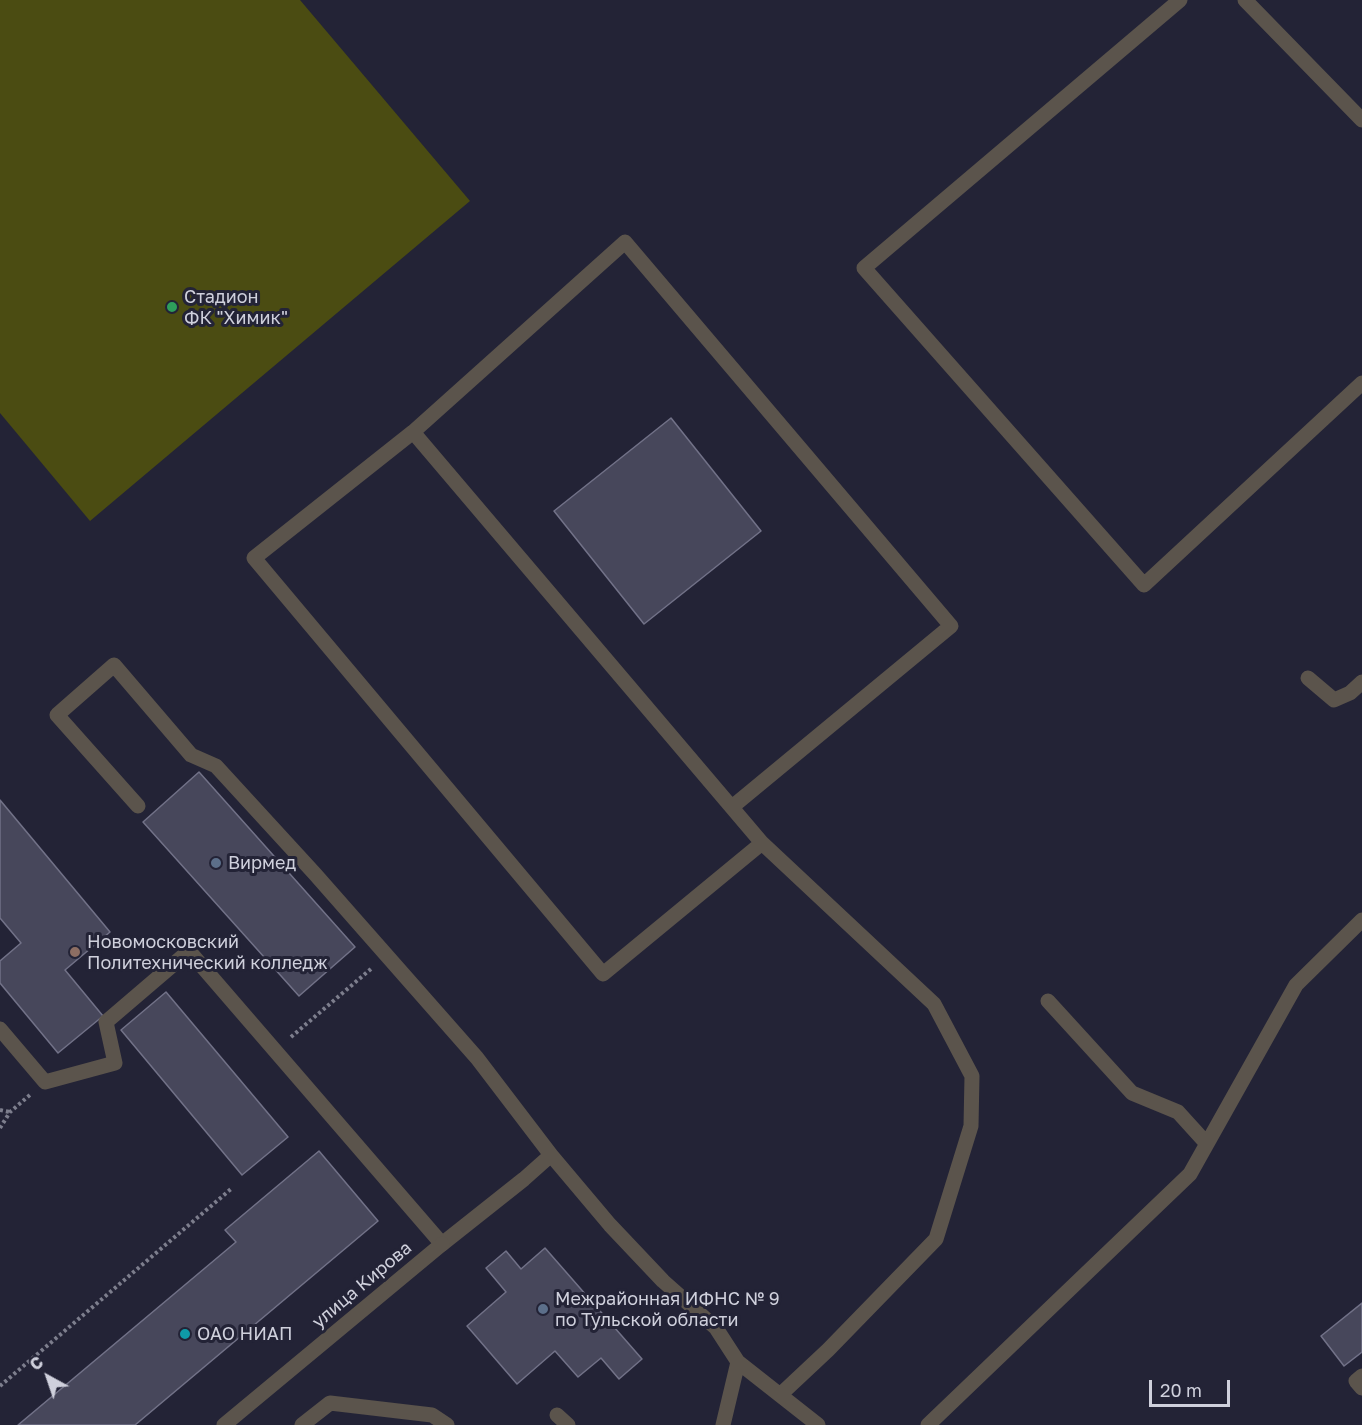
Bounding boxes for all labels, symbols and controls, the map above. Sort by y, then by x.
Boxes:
place label: Стадион ФК "Химик" [184,286,288,328]
marker: Стадион ФК "Химик" [165,300,179,314]
place label: Вирмед [228,852,296,874]
marker: Вирмед [209,856,223,870]
place label: Новомосковский Политехнический колледж [87,931,328,974]
marker: Новомосковский Политехнический колледж [68,945,82,959]
street label: улица Кирова [308,1237,416,1333]
place label: Межрайонная ИФНС № 9 по Тульской области [555,1288,780,1330]
marker: Межрайонная ИФНС № 9 по Тульской области [536,1302,550,1316]
place label: ОАО НИАП [197,1323,292,1345]
marker: ОАО НИАП [178,1327,192,1341]
north arrow [18,1347,78,1407]
text: С [26,1352,47,1375]
scale bar [1152,1368,1233,1406]
text: 20 m [1160,1379,1202,1401]

